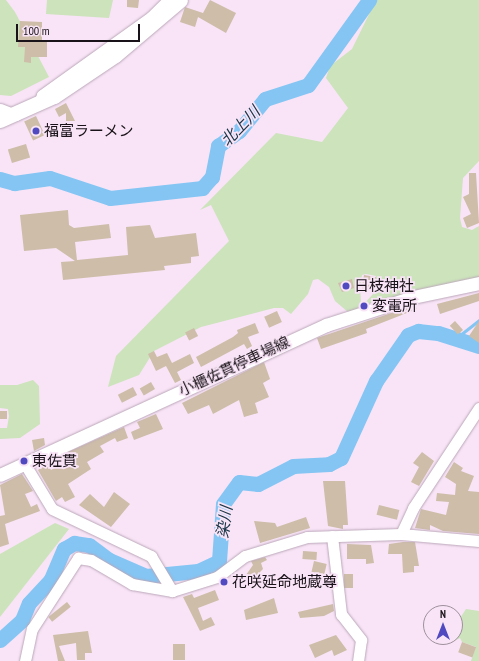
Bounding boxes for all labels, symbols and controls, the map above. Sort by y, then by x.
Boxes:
scale bar [18,16,142,42]
text: 100 m [23,23,50,38]
water label: 北上川 [216,102,264,150]
place label: 福富ラーメン [44,122,134,140]
marker: 福富ラーメン [31,126,41,136]
place label: 日枝神社 [354,277,414,295]
marker: 日枝神社 [341,281,351,291]
place label: 変電所 [372,297,417,315]
marker: 変電所 [359,301,369,311]
street label: 小櫃佐貫停車場線 [176,332,292,400]
place label: 東佐貫 [32,452,77,470]
marker: 東佐貫 [19,456,29,466]
water label: 染川 [212,505,236,539]
place label: 花咲延命地蔵尊 [232,573,337,591]
marker: 花咲延命地蔵尊 [219,577,229,587]
north arrow [423,605,463,645]
text: N [440,607,446,621]

